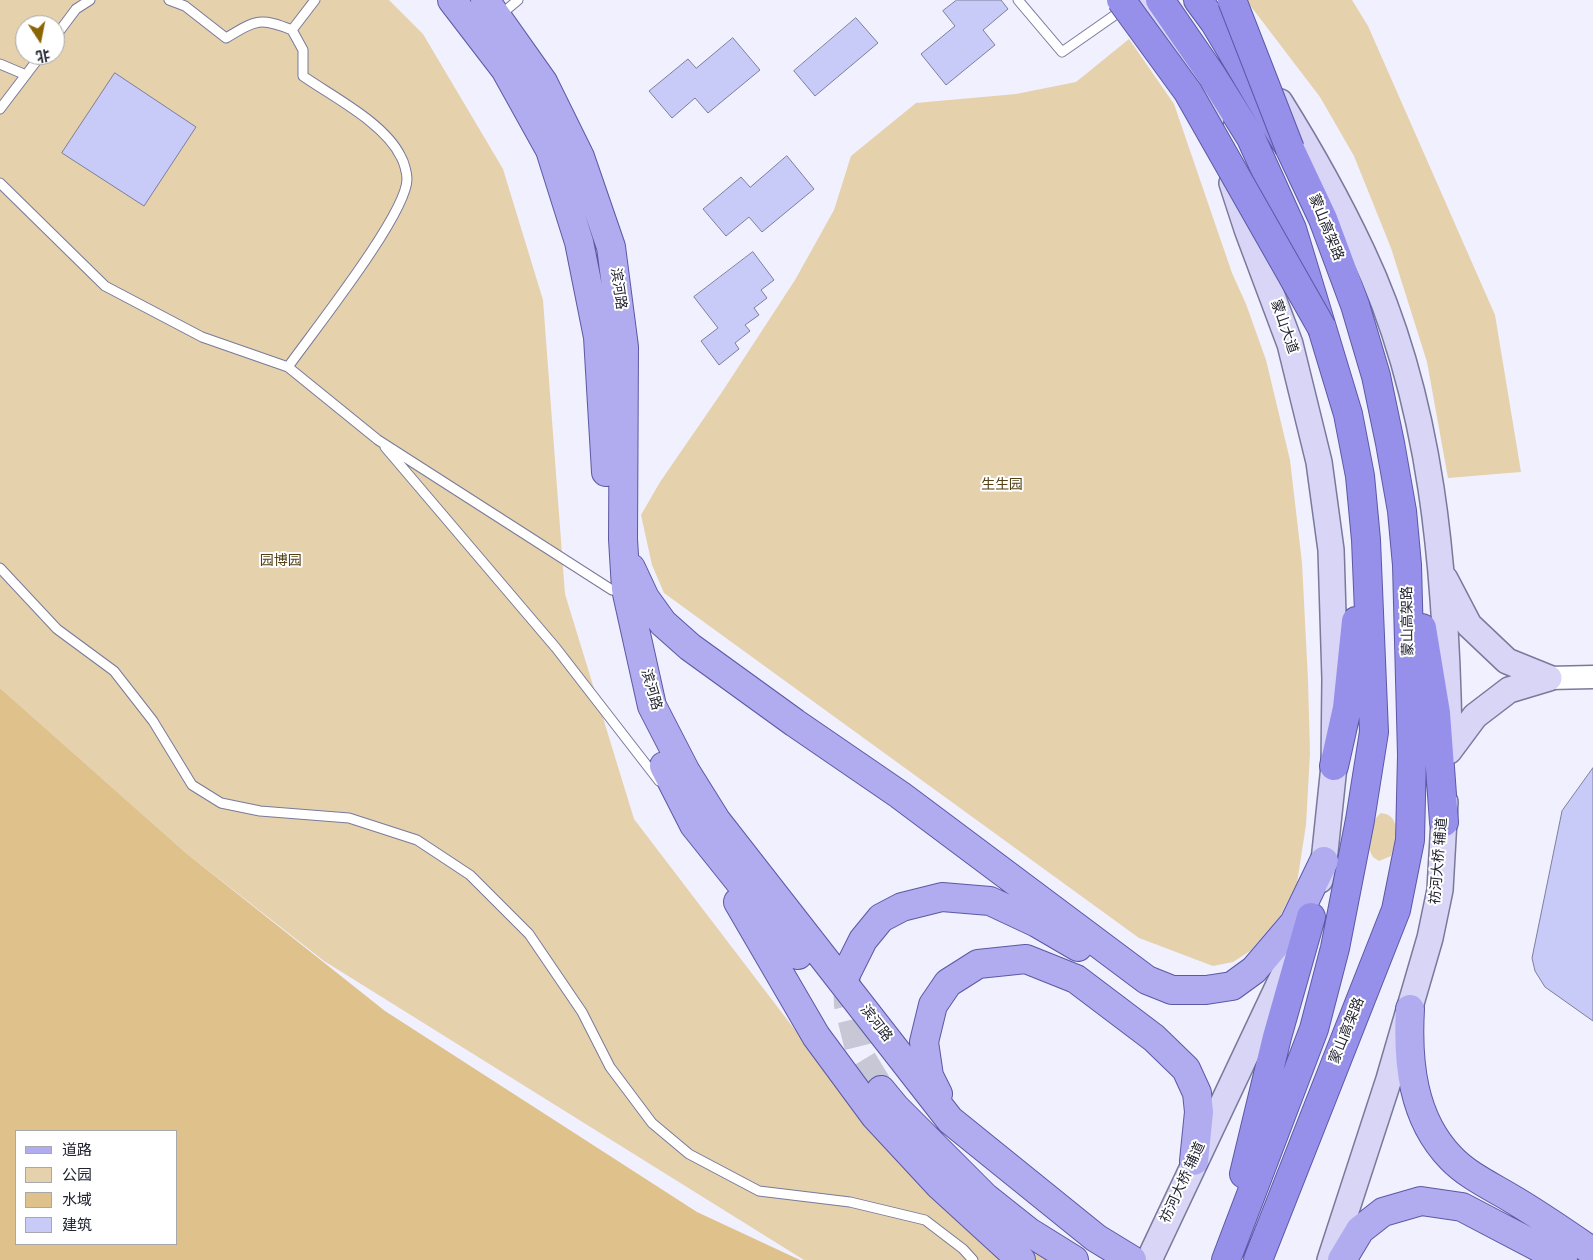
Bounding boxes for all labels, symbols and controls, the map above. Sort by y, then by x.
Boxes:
north arrow [15,15,65,65]
text: 北 [34,45,51,64]
street label: 蒙山高架路 [1304,192,1346,264]
street label: 滨河路 [606,267,628,311]
street label: 蒙山大道 [1266,298,1300,356]
park label: 生生园 [981,478,1023,494]
park label: 园博园 [260,554,302,570]
street label: 蒙山高架路 [1400,586,1418,656]
street label: 滨河路 [636,667,664,713]
street label: 祊河大桥 辅道 [1428,817,1452,905]
street label: 蒙山高架路 [1327,995,1369,1067]
street label: 滨河路 [855,1002,895,1046]
legend [15,1130,178,1245]
street label: 祊河大桥 辅道 [1158,1140,1210,1226]
text: 道路 [62,1142,92,1161]
text: 公园 [62,1167,92,1186]
text: 水域 [62,1192,92,1211]
text: 建筑 [62,1217,92,1236]

